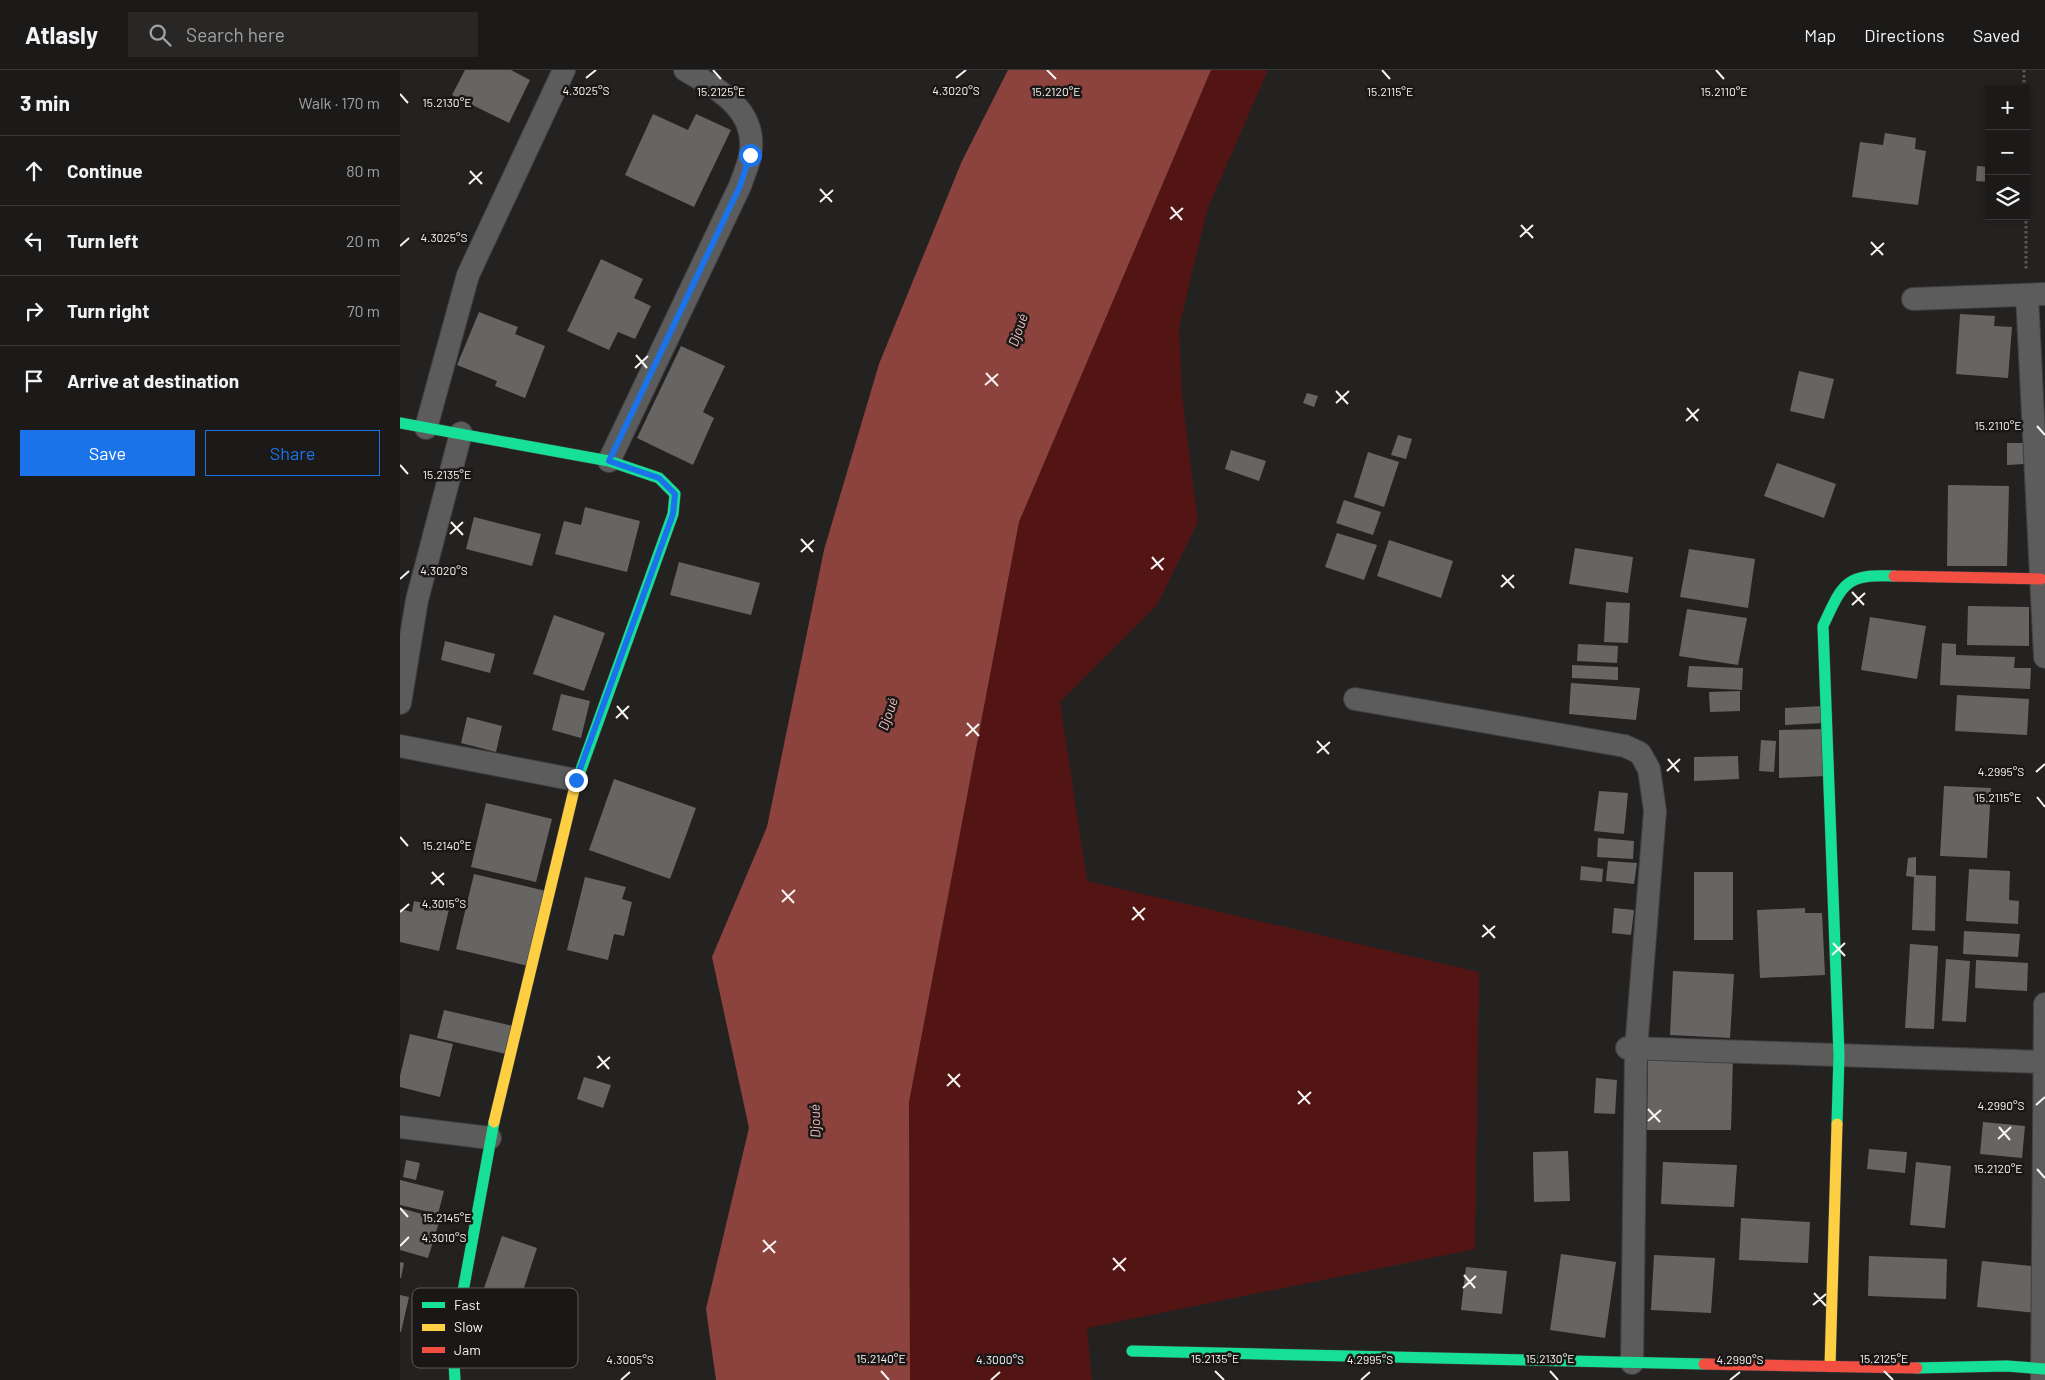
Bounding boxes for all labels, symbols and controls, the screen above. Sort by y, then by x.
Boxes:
search box [128,12,478,57]
text: Atlasly [25,20,98,49]
icon: search [146,21,174,49]
text: Search here [186,23,285,46]
text: Map [1804,24,1836,46]
text: Directions [1864,24,1945,46]
text: Saved [1973,24,2020,46]
text: 4.3025°S [562,83,610,97]
text: 4.3020°S [932,83,980,97]
text: 15.2125°E [697,84,745,98]
text: 15.2120°E [1031,84,1081,98]
text: 15.2115°E [1367,84,1413,98]
text: 15.2110°E [1700,84,1748,98]
map controls [1985,85,2030,220]
button: + [1985,85,2030,130]
text: 3 min [20,90,70,115]
text: Walk · 170 m [298,93,380,112]
text: 15.2130°E [423,95,471,109]
button: − [1985,130,2030,175]
route start [739,144,762,167]
icon: ahead [20,157,48,185]
text: Continue [67,159,143,182]
text: 80 m [346,161,380,180]
button: layers [1985,175,2030,220]
icon: left [20,227,48,255]
text: Turn left [67,229,138,252]
text: 4.3025°S [420,230,468,244]
text: 20 m [346,231,380,250]
icon: right [20,297,48,325]
text: Turn right [67,299,149,322]
text: 70 m [347,301,380,320]
water label: Djoué [1004,311,1031,349]
icon: arrive [20,367,48,395]
text: Arrive at destination [67,369,239,392]
text: 15.2110°E [1974,418,2022,432]
button: Save [20,430,195,476]
button: Share [205,430,380,476]
text: 15.2135°E [423,467,471,481]
text: 4.3020°S [420,563,468,577]
water label: Djoué [874,695,901,733]
text: 4.2995°S [1978,764,2024,778]
route end [565,769,588,792]
text: 15.2115°E [1975,790,2021,804]
text: 15.2140°E [422,838,472,852]
text: 4.3015°S [422,896,466,910]
text: 4.2990°S [1977,1098,2025,1112]
water label: Djoué [805,1104,824,1138]
text: 15.2120°E [1973,1161,2023,1175]
text: 15.2145°E [423,1210,471,1224]
text: 4.3010°S [421,1230,467,1244]
legend [412,1288,578,1368]
text: Fast [454,1296,480,1313]
text: Slow [454,1318,483,1335]
text: Jam [454,1341,481,1358]
text: 15.2140°E [856,1351,906,1365]
text: 15.2135°E [1191,1351,1239,1365]
text: 15.2130°E [1526,1351,1574,1365]
text: 15.2125°E [1860,1351,1908,1365]
text: 4.3005°S [606,1352,654,1366]
text: 4.3000°S [976,1352,1024,1366]
text: 4.2995°S [1347,1352,1393,1366]
text: 4.2990°S [1716,1352,1764,1366]

